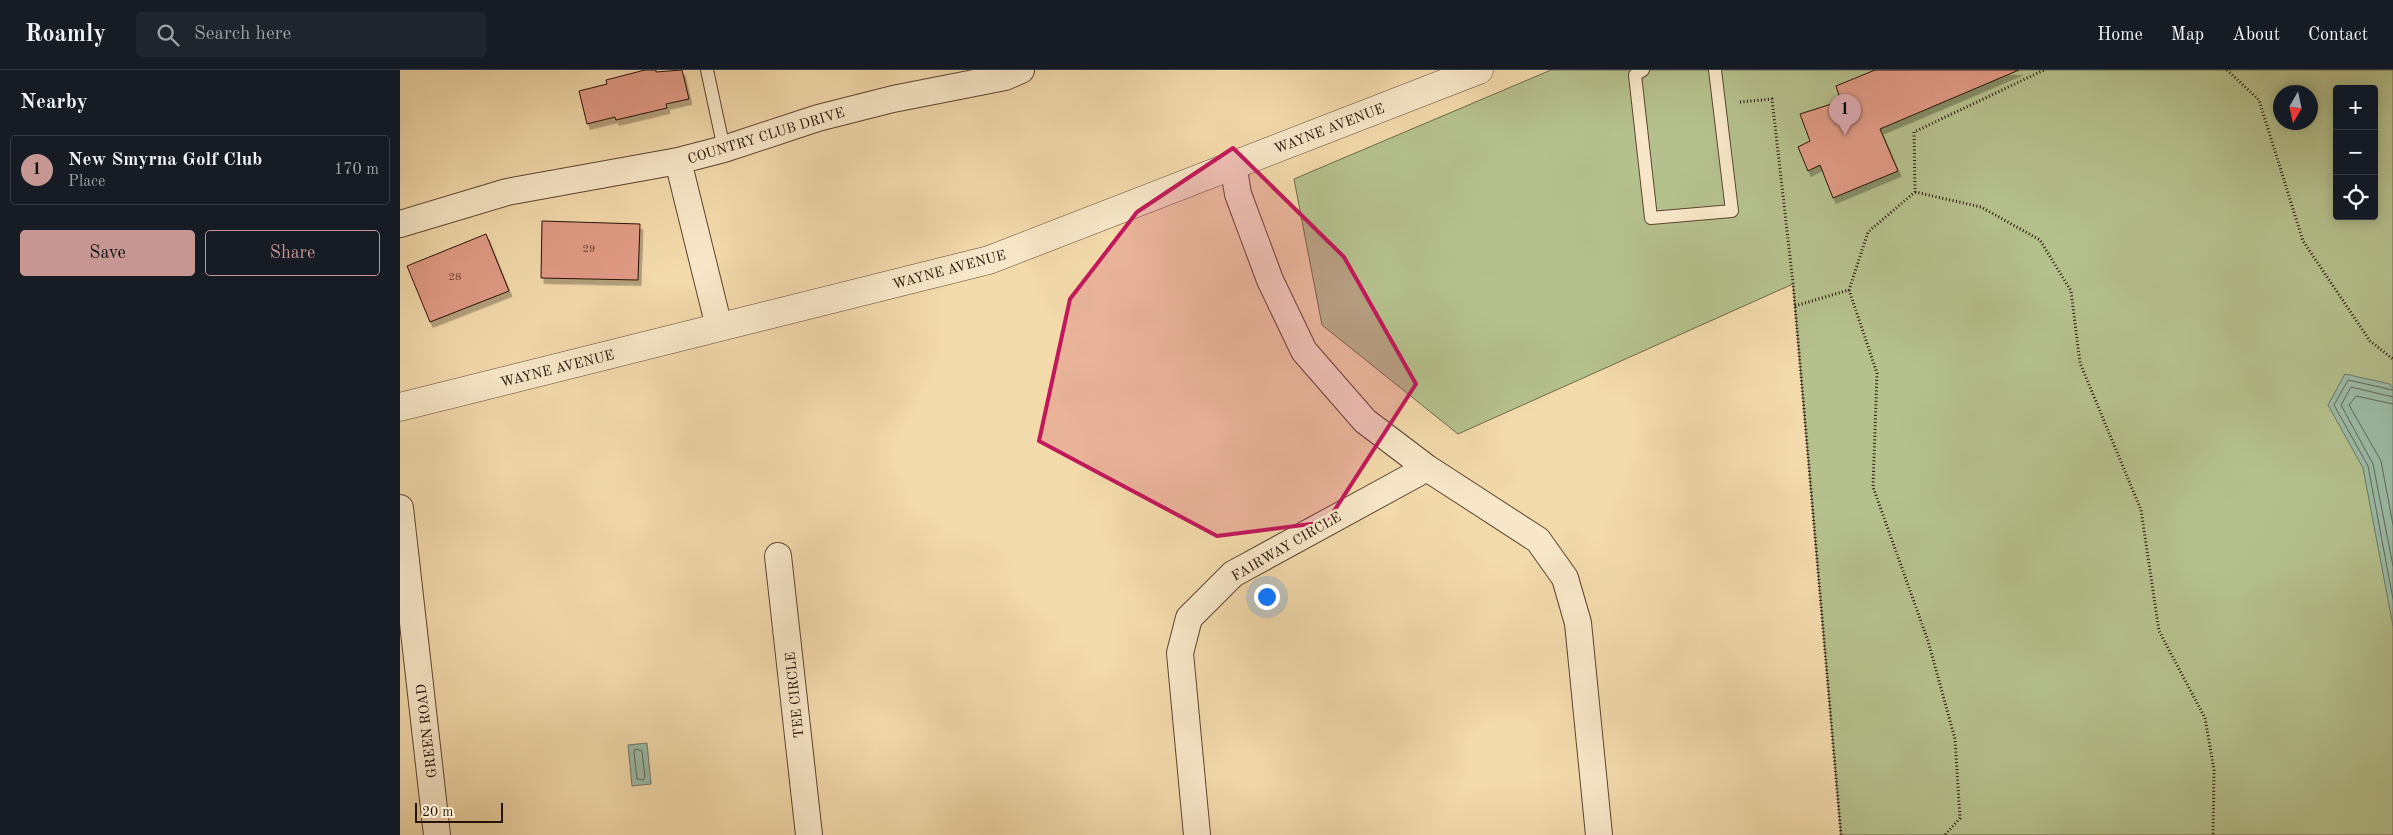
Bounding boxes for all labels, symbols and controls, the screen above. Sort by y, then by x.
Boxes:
search box [136,12,486,57]
icon: search [154,21,182,49]
text: Roamly [25,23,106,47]
text: Search here [194,25,291,44]
text: Home [2097,26,2143,44]
text: Map [2171,26,2204,44]
text: About [2232,26,2280,44]
text: Contact [2308,26,2368,44]
north arrow [2273,85,2318,130]
map controls [2333,85,2378,220]
button: + [2333,85,2378,130]
text: Nearby [20,92,88,113]
pin: 1 [1829,94,1861,135]
street label: WAYNE AVENUE [1272,101,1386,156]
street label: COUNTRY CLUB DRIVE [686,105,846,167]
button: − [2333,130,2378,175]
text: New Smyrna Golf Club [68,151,262,170]
text: 1 [32,162,42,178]
text: 170 m [334,162,379,178]
text: Place [68,174,105,190]
button: locate [2333,175,2378,220]
button: Save [20,230,195,276]
button: Share [205,230,380,276]
house number: 29 [583,244,595,255]
street label: WAYNE AVENUE [891,248,1007,292]
house number: 28 [449,272,461,283]
street label: WAYNE AVENUE [499,348,616,390]
street label: FAIRWAY CIRCLE [1229,510,1344,584]
your location [1254,584,1280,610]
street label: TEE CIRCLE [784,651,806,739]
street label: GREEN ROAD [414,683,440,779]
scale bar [415,800,502,823]
text: 20 m [422,805,453,819]

